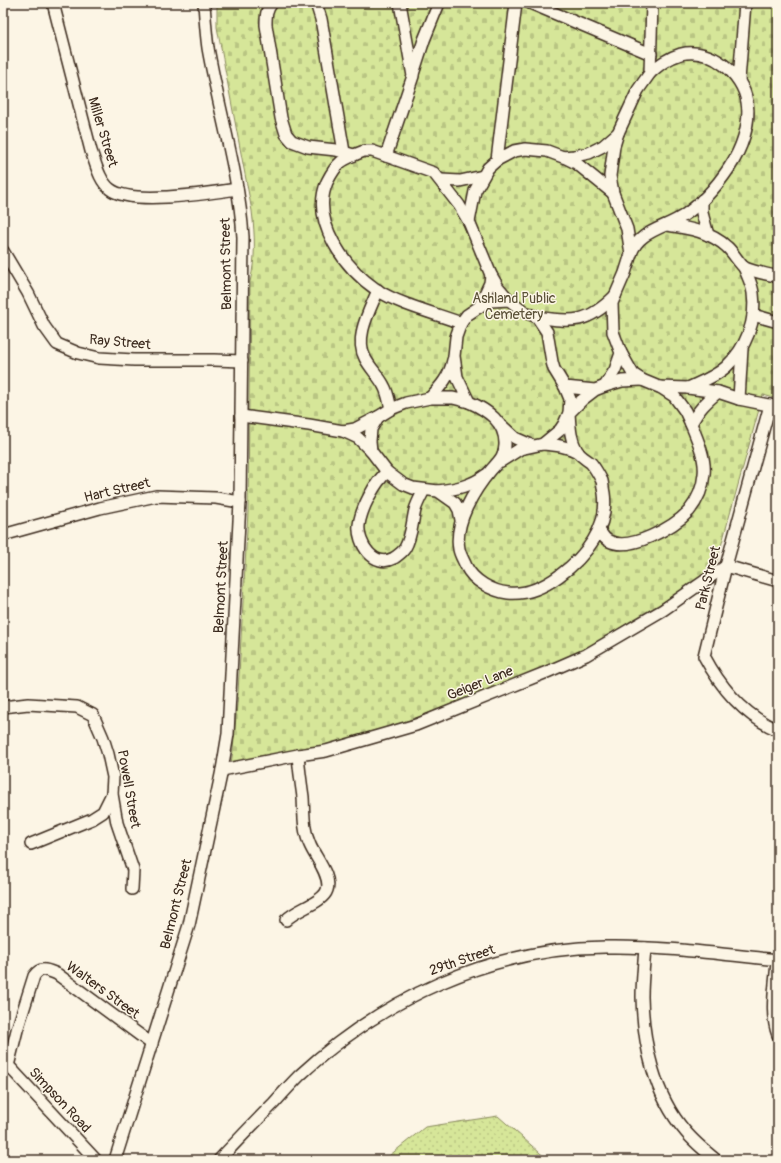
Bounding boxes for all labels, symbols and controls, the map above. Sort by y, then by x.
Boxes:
street label: Miller Street [84,95,122,169]
street label: Belmont Street [217,217,235,310]
park label: Ashland Public Cemetery [472,290,556,323]
street label: Ray Street [89,331,152,353]
street label: Hart Street [82,474,152,506]
street label: Belmont Street [210,540,232,634]
street label: Park Street [692,544,724,612]
street label: Geiger Lane [445,662,515,704]
street label: Powell Street [114,749,144,830]
street label: Belmont Street [157,857,196,951]
street label: 29th Street [427,941,497,979]
street label: Walters Street [63,958,143,1023]
street label: Simpson Road [25,1064,95,1136]

